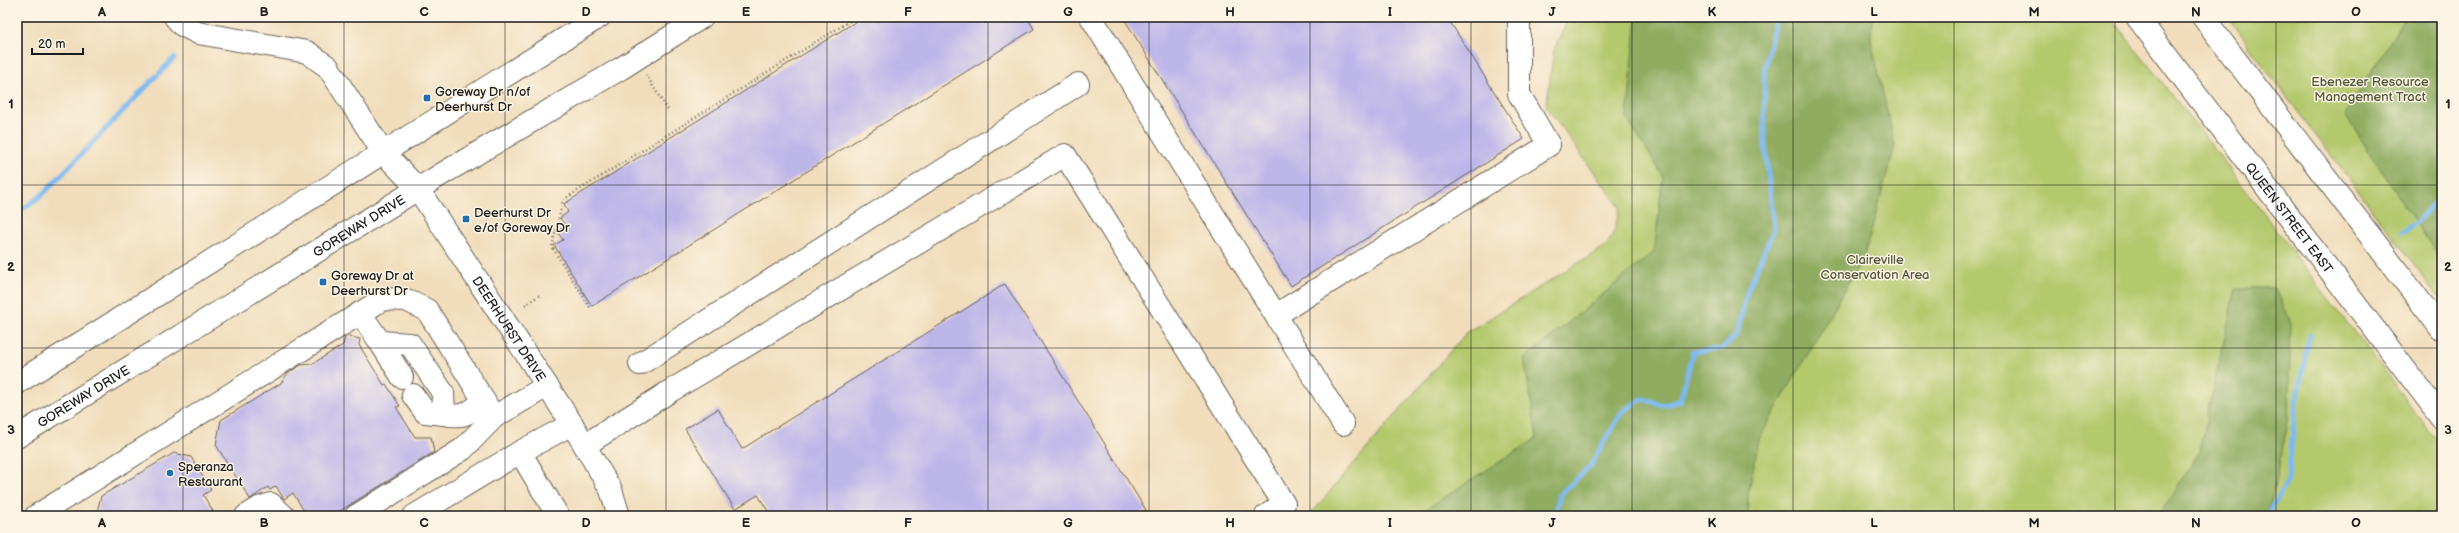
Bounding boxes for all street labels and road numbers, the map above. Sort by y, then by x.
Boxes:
street label: QUEEN STREET EAST [2242,160,2336,277]
street label: GOREWAY DRIVE [310,192,409,261]
street label: DEERHURST DRIVE [468,273,549,385]
street label: GOREWAY DRIVE [35,362,133,431]

